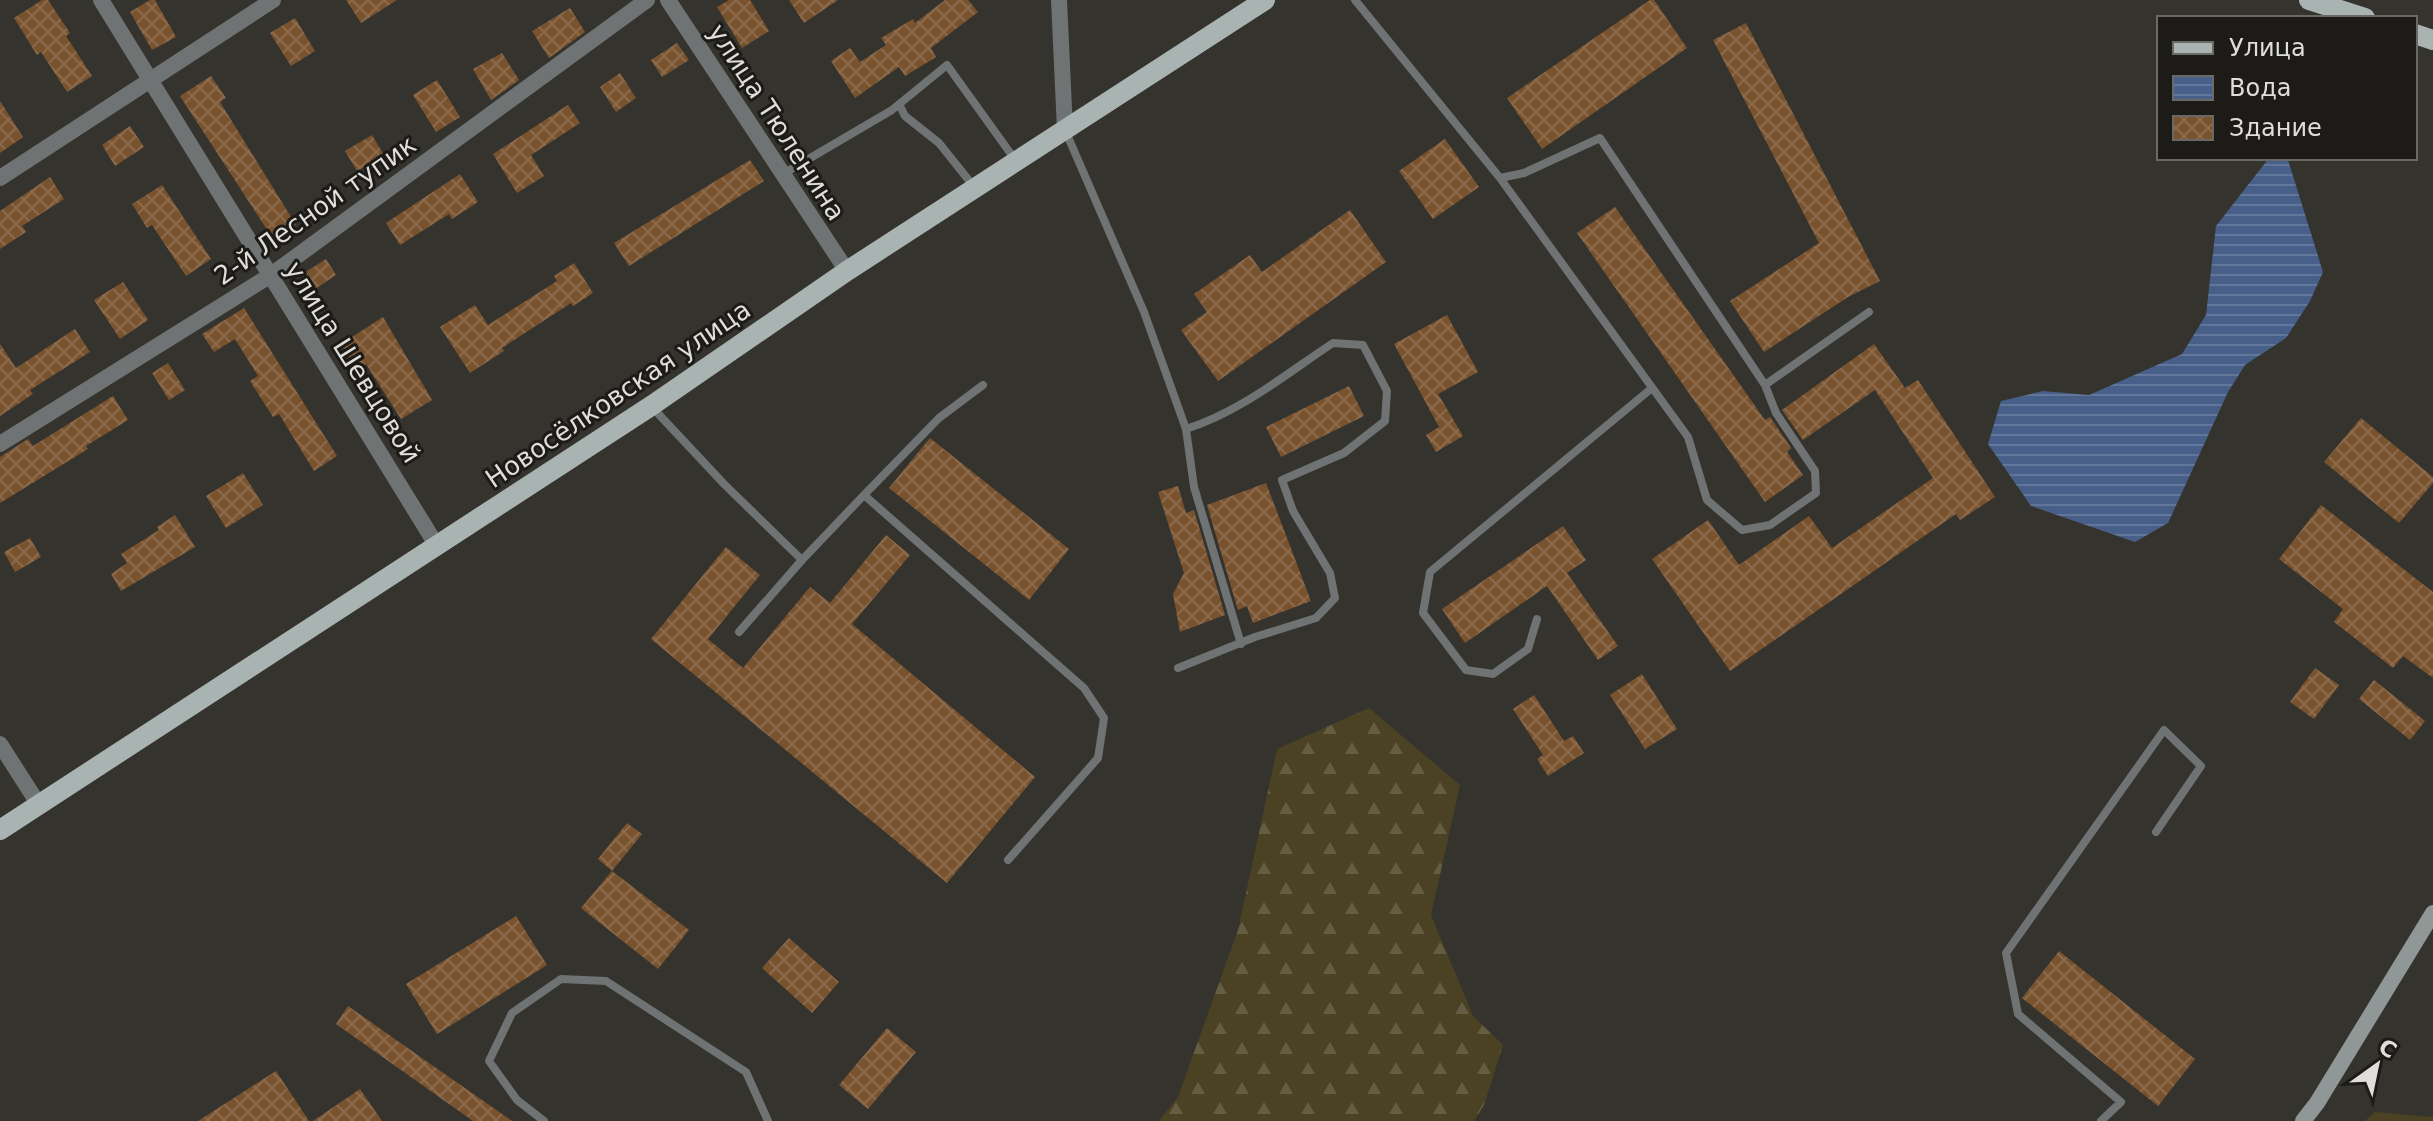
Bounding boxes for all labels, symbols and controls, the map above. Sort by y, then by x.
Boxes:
legend [2157,16,2417,160]
street label: улица Тюленина [702,18,852,226]
text: Улица [2229,34,2306,62]
text: Вода [2229,74,2291,102]
text: Здание [2229,114,2322,142]
street label: 2-й Лесной тупик [208,129,422,291]
street label: улица Шевцовой [279,256,427,468]
street label: Новосёлковская улица [480,294,756,494]
north arrow [2337,1025,2417,1105]
text: С [2374,1034,2401,1064]

